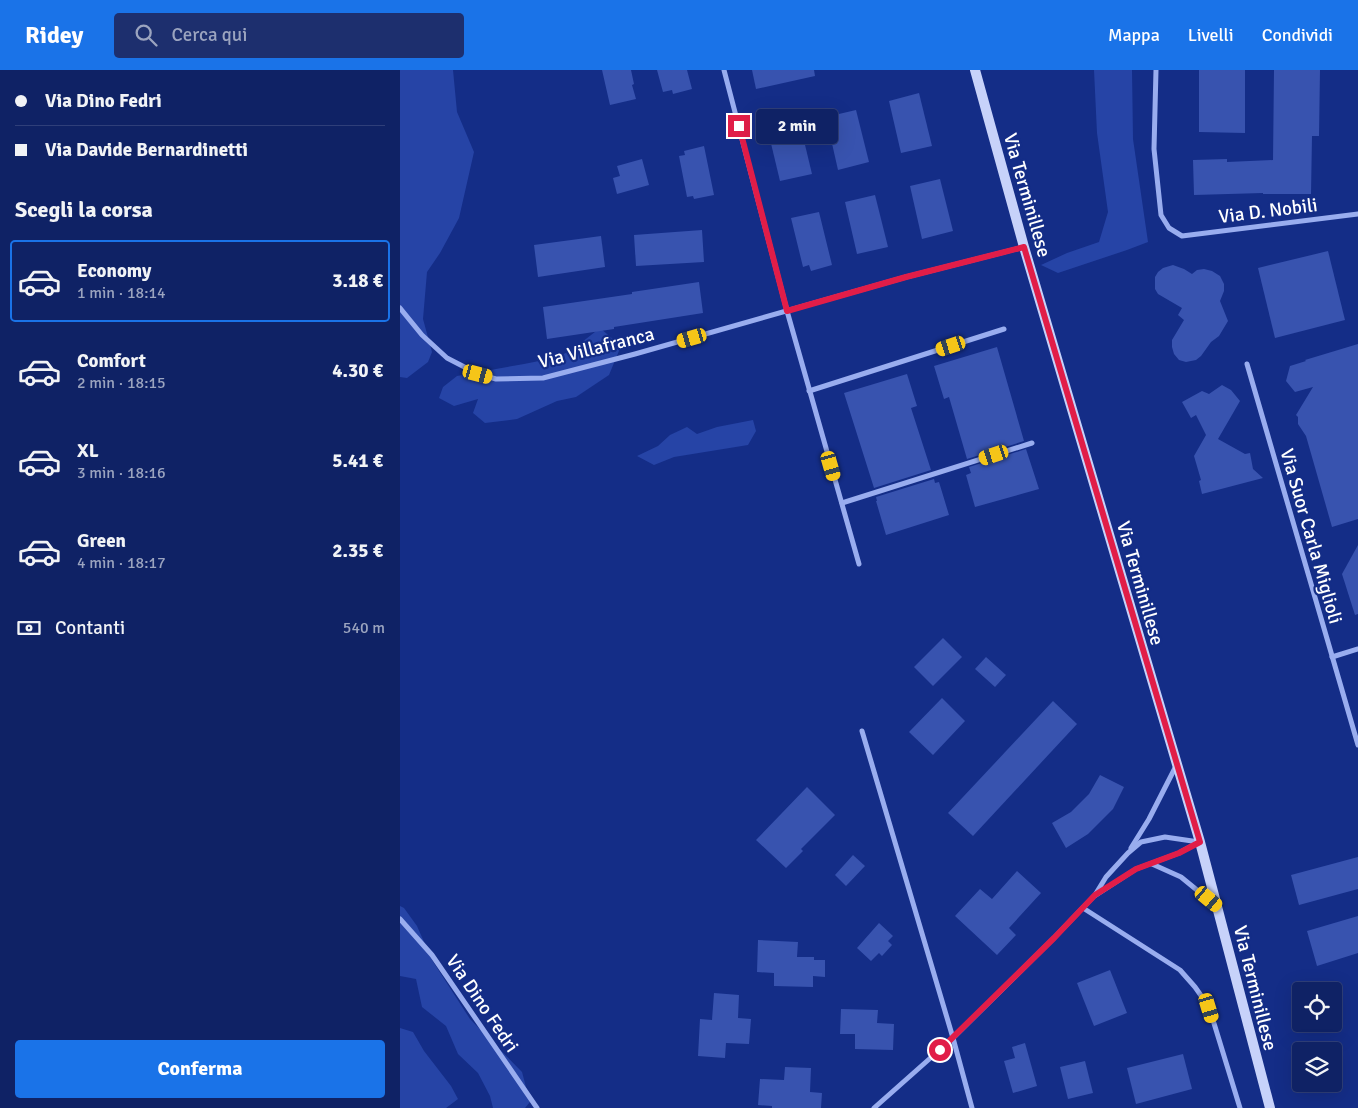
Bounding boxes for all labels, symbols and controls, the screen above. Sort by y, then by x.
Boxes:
search box [114,13,464,58]
text: Ridey [25,20,84,50]
icon: search [132,21,160,49]
text: Cerca qui [172,23,247,47]
text: Mappa [1108,24,1160,46]
text: Livelli [1188,24,1234,46]
text: Condividi [1262,24,1333,46]
text: Via Dino Fedri [45,89,162,113]
callout: 2 min [756,108,839,144]
route end [728,115,750,137]
text: 2 min [778,116,816,136]
street label: Via Terminillese [998,130,1056,260]
text: Via Davide Bernardinetti [45,138,248,162]
street label: Via D. Nobili [1217,193,1319,229]
text: Scegli la corsa [15,196,153,223]
icon: car [17,259,62,304]
text: Economy [77,259,151,283]
text: 3.18 € [332,269,383,293]
text: 1 min · 18:14 [77,283,166,303]
street label: Via Villafranca [536,322,657,374]
car [675,327,708,349]
car [934,334,967,358]
icon: car [17,349,62,394]
text: Comfort [77,349,146,373]
text: 4.30 € [332,359,383,383]
car [461,363,494,385]
text: 2 min · 18:15 [77,373,166,393]
icon: car [17,439,62,484]
text: XL [77,439,99,463]
car [977,443,1010,467]
street label: Via Suor Carla Miglioli [1275,446,1348,627]
text: 5.41 € [332,449,383,473]
car [819,450,842,482]
text: 3 min · 18:16 [77,463,166,483]
street label: Via Terminillese [1111,518,1169,648]
icon: car [17,529,62,574]
text: Green [77,529,126,553]
text: 2.35 € [332,539,383,563]
text: 4 min · 18:17 [77,553,166,573]
icon: cash [15,614,43,642]
text: Contanti [55,616,125,640]
text: 540 m [343,618,385,638]
car [1192,884,1225,914]
street label: Via Terminillese [1228,923,1282,1053]
street label: Via Dino Fedri [441,950,524,1057]
map controls [1292,982,1342,1092]
button: locate [1292,982,1342,1032]
car [1197,991,1220,1025]
route start [929,1039,951,1061]
button: Conferma [15,1040,385,1098]
button: layers [1292,1042,1342,1092]

